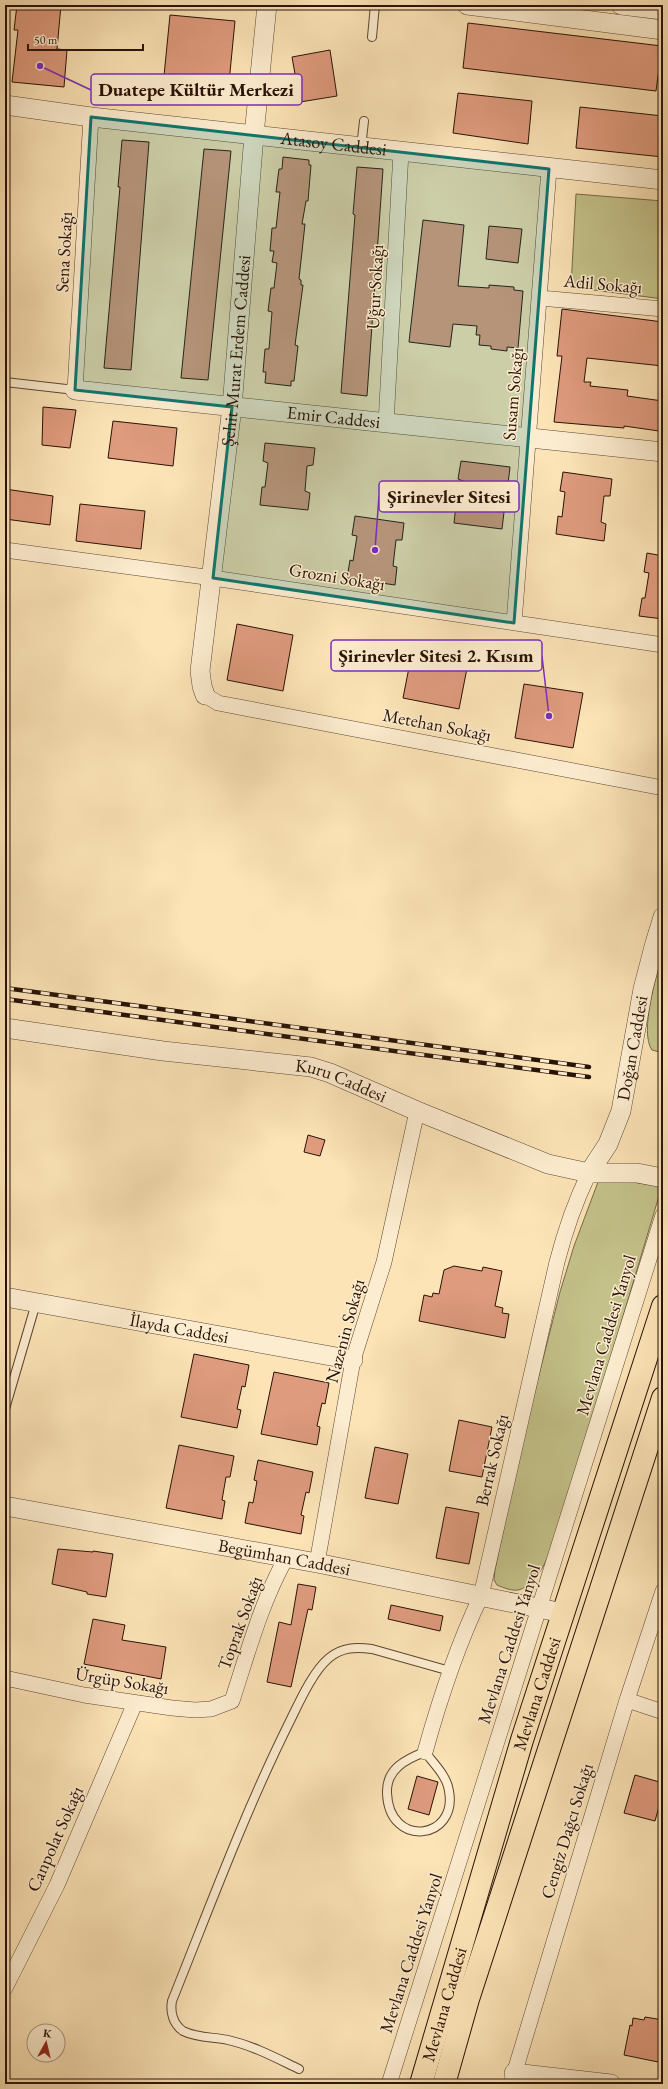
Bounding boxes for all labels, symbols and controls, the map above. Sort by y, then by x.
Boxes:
scale bar [28,26,143,52]
text: 50 m [34,32,58,48]
callout: Duatepe Kültür Merkezi [91,74,302,105]
text: Duatepe Kültür Merkezi [98,77,294,102]
street label: Atasoy Caddesi [279,126,389,161]
street label: Sena Sokağı [50,211,77,293]
street label: Uğur Sokağı [361,243,388,330]
street label: Şehit Murat Erdem Caddesi [215,254,255,448]
street label: Adil Sokağı [562,269,644,298]
street label: Susam Sokağı [497,346,528,441]
street label: Emir Caddesi [286,400,382,433]
callout: Şirinevler Sitesi [379,481,519,512]
text: Şirinevler Sitesi [387,484,511,509]
street label: Grozni Sokağı [287,558,387,596]
callout: Şirinevler Sitesi 2. Kısım [331,640,542,671]
text: Şirinevler Sitesi 2. Kısım [338,643,534,668]
street label: Metehan Sokağı [381,703,494,746]
street label: Doğan Caddesi [611,993,653,1102]
street label: Kuru Caddesi [294,1053,391,1108]
street label: Mevlana Caddesi Yanyol [570,1252,641,1418]
street label: Nazenin Sokağı [320,1276,370,1385]
street label: İlayda Caddesi [128,1308,231,1348]
street label: Berrak Sokağı [470,1411,513,1508]
street label: Begümhan Caddesi [216,1533,353,1581]
street label: Mevlana Caddesi Yanyol [473,1561,545,1727]
street label: Toprak Sokağı [212,1572,267,1673]
street label: Mevlana Caddesi [509,1635,565,1753]
street label: Ürgüp Sokağı [74,1662,171,1699]
street label: Cengiz Dağcı Sokağı [535,1760,598,1901]
street label: Canpolat Sokağı [21,1782,88,1895]
street label: Mevlana Caddesi Yanyol [375,1870,447,2036]
street label: Mevlana Caddesi [417,1944,471,2064]
north arrow [26,2023,66,2063]
text: K [42,2026,53,2041]

